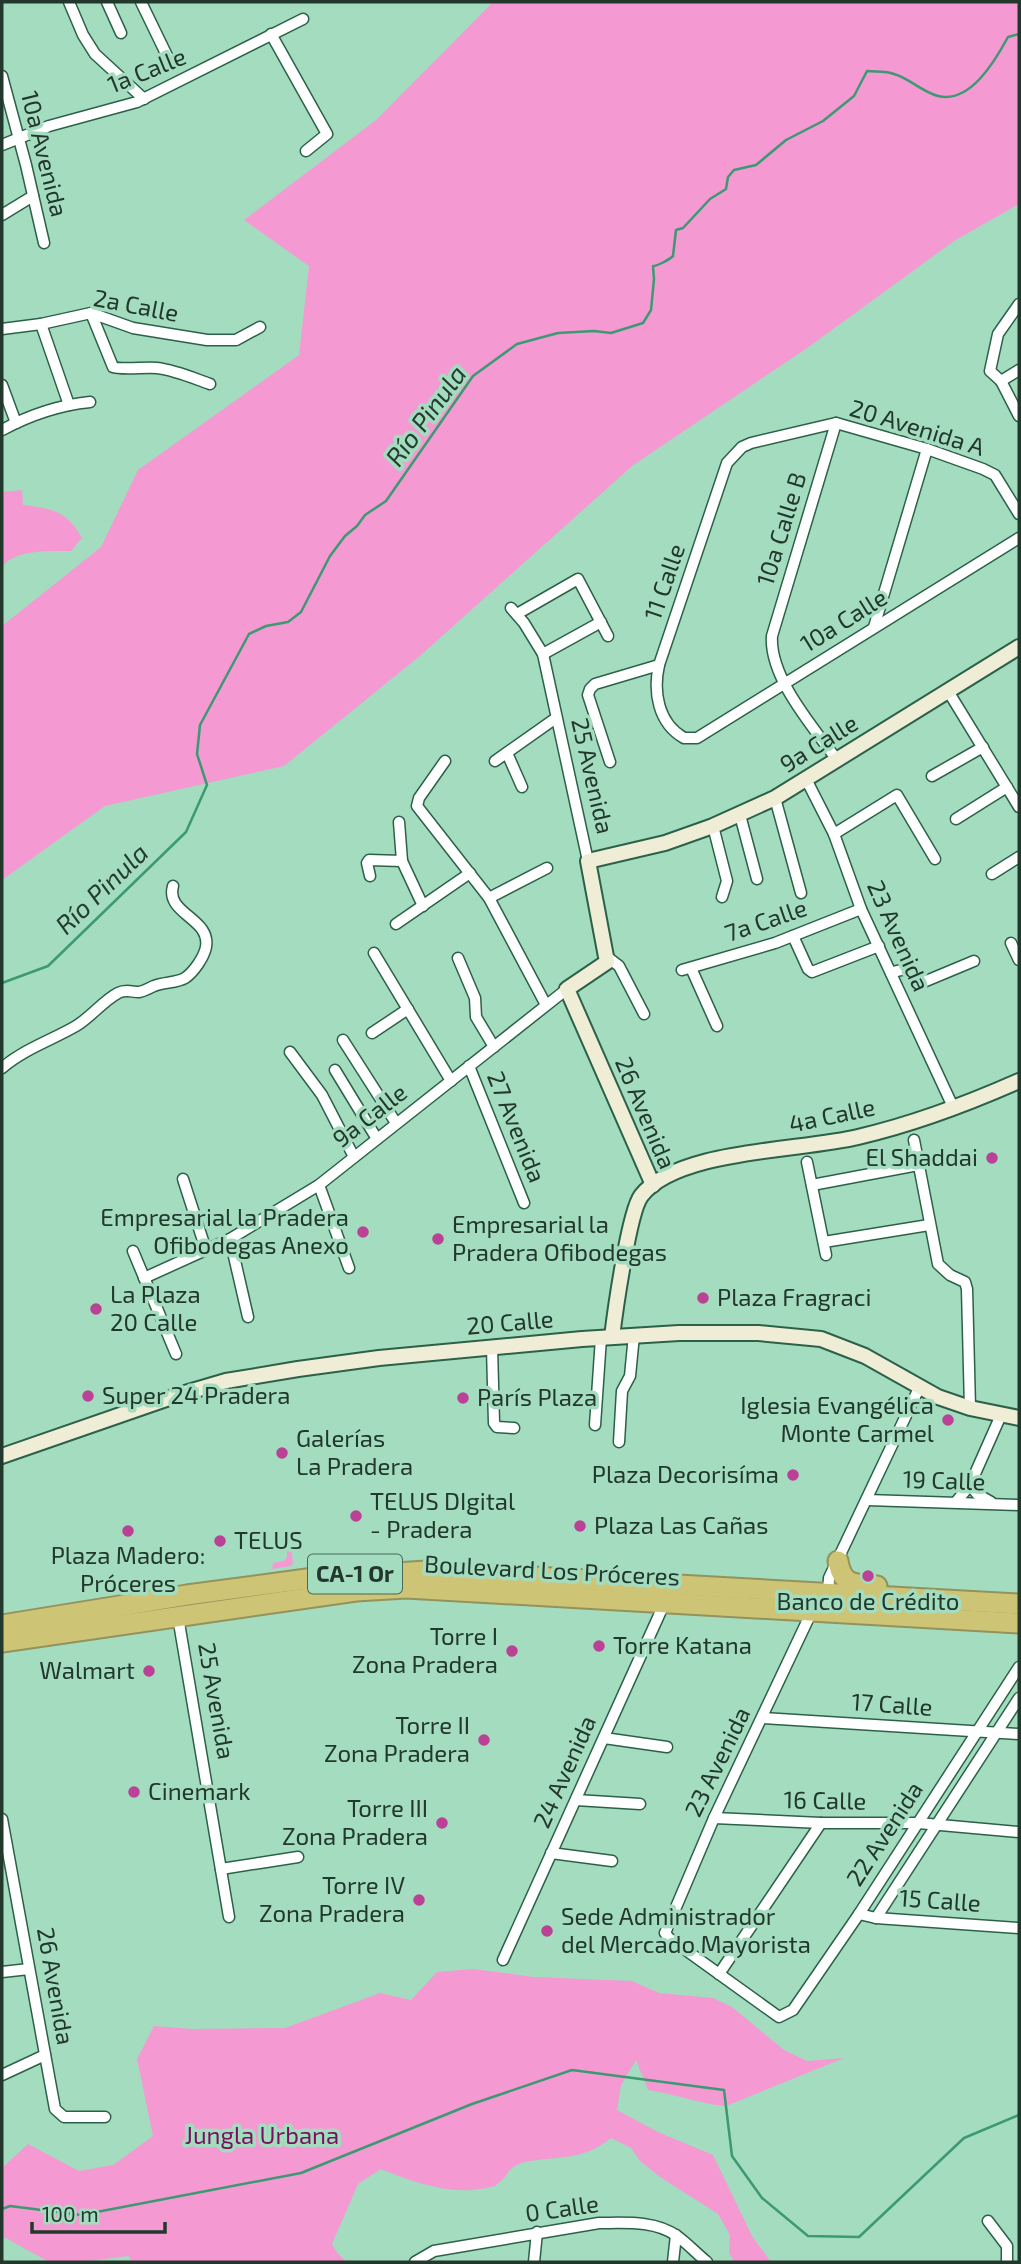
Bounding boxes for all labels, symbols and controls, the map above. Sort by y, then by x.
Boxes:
street label: 1a Calle [103,41,190,98]
street label: 10a Avenida [16,88,75,220]
street label: 2a Calle [91,282,181,327]
water label: Río Pinula [378,359,472,472]
street label: 20 Avenida A [847,392,988,461]
street label: 10a Calle B [750,468,812,589]
street label: 11 Calle [637,540,690,623]
street label: 10a Calle [795,582,892,658]
street label: 9a Calle [774,708,862,778]
street label: 25 Avenida [566,715,621,836]
water label: Río Pinula [48,836,154,940]
street label: 23 Avenida [862,875,937,995]
street label: 7a Calle [721,892,810,947]
street label: 26 Avenida [610,1052,683,1173]
street label: 27 Avenida [482,1067,553,1186]
street label: 9a Calle [326,1077,412,1153]
street label: 4a Calle [786,1091,877,1138]
place label: El Shaddai [865,1142,978,1171]
marker: El Shaddai [984,1150,1000,1166]
place label: Empresarial la Pradera Ofibodegas Anexo [100,1202,349,1259]
place label: Empresarial la Pradera Ofibodegas [452,1209,667,1266]
marker: Empresarial la Pradera Ofibodegas Anexo [355,1224,371,1240]
marker: Empresarial la Pradera Ofibodegas [430,1231,446,1247]
place label: La Plaza 20 Calle [110,1279,201,1336]
place label: Plaza Fragraci [717,1282,871,1311]
marker: Plaza Fragraci [695,1290,711,1306]
marker: La Plaza 20 Calle [88,1301,104,1317]
street label: 20 Calle [465,1303,555,1340]
place label: Super 24 Pradera [102,1380,290,1409]
place label: París Plaza [477,1382,597,1411]
marker: Super 24 Pradera [80,1388,96,1404]
marker: París Plaza [455,1390,471,1406]
place label: Iglesia Evangélica Monte Carmel [740,1390,934,1447]
marker: Iglesia Evangélica Monte Carmel [940,1412,956,1428]
place label: Galerías La Pradera [296,1423,413,1480]
marker: Galerías La Pradera [274,1445,290,1461]
place label: Plaza Decorisíma [592,1459,779,1488]
street label: 19 Calle [902,1464,986,1495]
marker: Plaza Decorisíma [785,1467,801,1483]
place label: TELUS DIgital - Pradera [370,1486,515,1543]
marker: TELUS DIgital - Pradera [348,1508,364,1524]
place label: Plaza Las Cañas [594,1510,768,1539]
marker: Plaza Las Cañas [572,1518,588,1534]
marker: Plaza Madero: Próceres [120,1523,136,1539]
place label: TELUS [234,1525,303,1554]
marker: TELUS [212,1533,228,1549]
place label: Plaza Madero: Próceres [51,1540,205,1597]
street label: Boulevard Los Próceres [424,1548,681,1591]
road number: CA-1 Or [308,1554,402,1594]
marker: Banco de Crédito [860,1568,876,1584]
place label: Banco de Crédito [777,1586,959,1615]
place label: Torre I Zona Pradera [352,1621,498,1678]
place label: Torre Katana [613,1630,752,1659]
marker: Torre Katana [591,1638,607,1654]
street label: 25 Avenida [193,1640,242,1761]
marker: Torre I Zona Pradera [504,1643,520,1659]
place label: Walmart [39,1655,135,1684]
marker: Walmart [141,1663,157,1679]
street label: 17 Calle [851,1686,934,1721]
street label: 23 Avenida [678,1702,756,1821]
place label: Torre II Zona Pradera [324,1710,470,1767]
street label: 24 Avenida [526,1711,601,1832]
marker: Torre II Zona Pradera [476,1732,492,1748]
place label: Cinemark [148,1776,251,1805]
street label: 22 Avenida [839,1776,928,1891]
marker: Cinemark [126,1784,142,1800]
street label: 16 Calle [783,1784,867,1815]
place label: Torre III Zona Pradera [282,1793,428,1850]
marker: Torre III Zona Pradera [434,1815,450,1831]
place label: Torre IV Zona Pradera [259,1870,405,1927]
street label: 15 Calle [898,1882,982,1917]
marker: Torre IV Zona Pradera [411,1892,427,1908]
place label: Sede Administrador del Mercado Mayorista [561,1901,811,1958]
marker: Sede Administrador del Mercado Mayorista [539,1923,555,1939]
street label: 26 Avenida [32,1925,81,2047]
park label: Jungla Urbana [185,2120,339,2149]
street label: 0 Calle [523,2188,600,2227]
scale bar [32,2190,164,2234]
text: 100 m [42,2201,99,2226]

